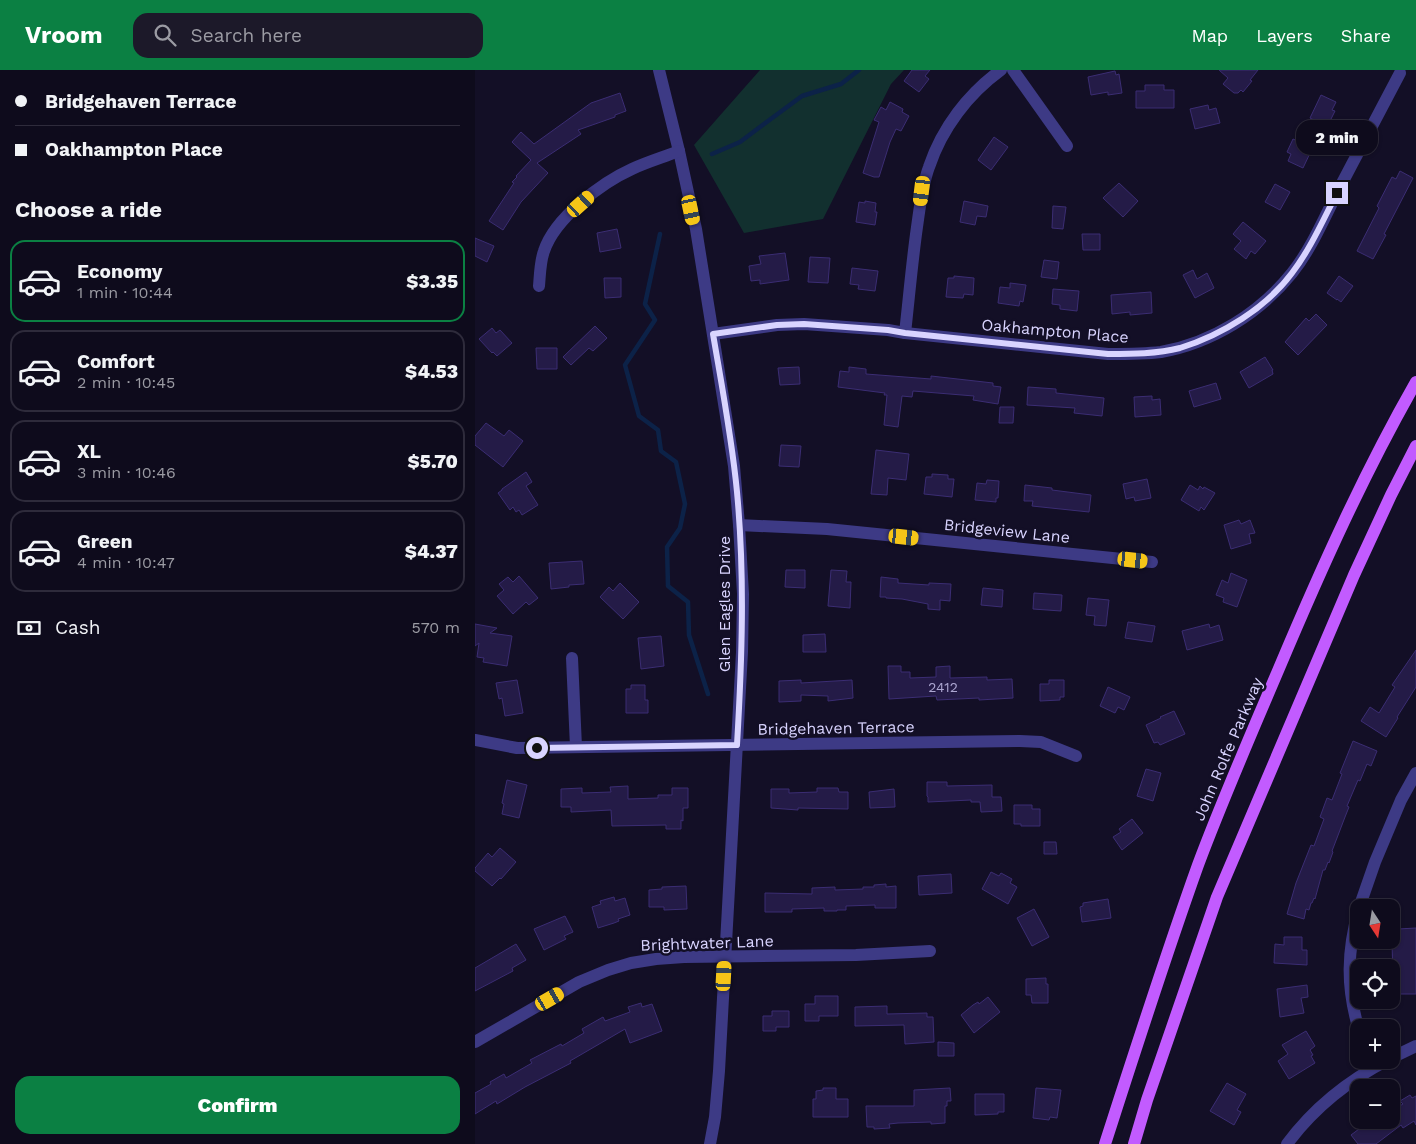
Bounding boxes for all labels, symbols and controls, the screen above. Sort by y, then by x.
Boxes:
search box [133,13,483,58]
text: Vroom [25,21,103,49]
icon: search [151,21,179,49]
text: Search here [191,24,302,47]
text: Map [1191,25,1228,46]
text: Layers [1256,25,1313,46]
text: Share [1341,25,1391,46]
text: Bridgehaven Terrace [45,90,237,113]
callout: 2 min [1296,121,1378,156]
text: 2 min [1315,128,1359,147]
text: Oakhampton Place [45,138,223,161]
car [912,175,931,207]
route end [1326,182,1348,204]
car [564,188,597,220]
car [680,194,701,226]
text: Choose a ride [15,197,162,222]
icon: car [17,259,62,304]
text: Economy [77,260,162,283]
text: $3.35 [406,270,458,293]
text: 1 min · 10:44 [77,283,173,302]
street label: Oakhampton Place [981,315,1129,347]
icon: car [17,349,62,394]
text: Comfort [77,350,155,373]
text: $4.53 [405,360,458,383]
text: 2 min · 10:45 [77,373,175,392]
icon: car [17,439,62,484]
text: XL [77,440,101,463]
text: $5.70 [408,450,458,473]
text: 3 min · 10:46 [77,463,176,482]
street label: Bridgeview Lane [943,515,1071,547]
car [888,528,919,546]
icon: car [17,529,62,574]
text: Green [77,530,133,553]
street label: Glen Eagles Drive [715,536,734,672]
text: $4.37 [405,540,458,563]
car [1117,551,1148,569]
text: 4 min · 10:47 [77,553,175,572]
icon: cash [15,614,43,642]
text: Cash [55,616,101,639]
text: 570 m [411,618,460,637]
street label: John Rolfe Parkway [1189,674,1267,824]
house number: 2412 [928,679,958,695]
street label: Bridgehaven Terrace [757,717,915,739]
route start [526,737,548,759]
north arrow [1350,899,1400,949]
map controls [1350,899,1400,1129]
street label: Brightwater Lane [640,931,774,955]
button: locate [1350,959,1400,1009]
car [715,961,732,991]
car [533,985,566,1013]
button: + [1350,1019,1400,1069]
button: Confirm [15,1076,460,1134]
button: − [1350,1079,1400,1129]

